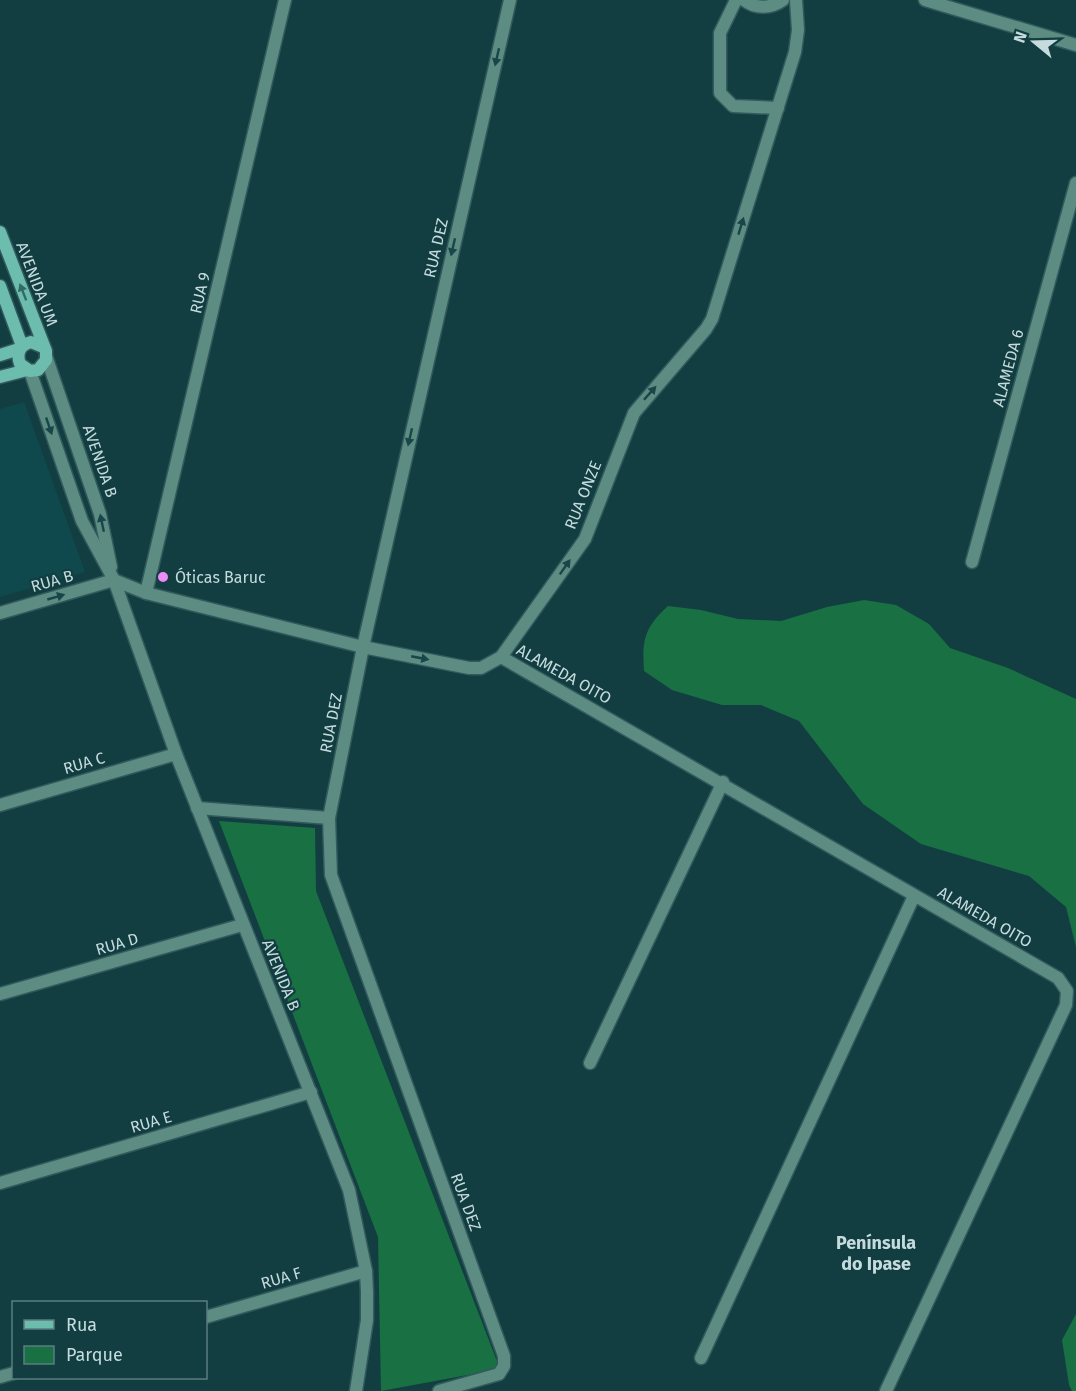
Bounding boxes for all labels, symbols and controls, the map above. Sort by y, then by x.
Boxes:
north arrow [1004,12,1064,72]
text: N [1010,29,1031,45]
one-way arrow [491,48,501,66]
street label: RUA DEZ [420,216,452,280]
one-way arrow [737,217,746,235]
one-way arrow [448,238,458,256]
street label: AVENIDA UM [12,239,62,329]
street label: RUA 9 [186,270,214,316]
one-way arrow [18,283,28,301]
street label: ALAMEDA 6 [989,327,1027,409]
one-way arrow [643,386,656,401]
one-way arrow [45,417,55,435]
street label: AVENIDA B [79,422,121,500]
one-way arrow [405,428,415,447]
street label: RUA ONZE [561,458,605,532]
one-way arrow [97,513,106,532]
one-way arrow [559,559,571,575]
street label: RUA B [29,566,76,596]
place label: Óticas Baruc [175,567,266,587]
marker: Óticas Baruc [156,570,170,584]
one-way arrow [47,592,65,601]
street label: ALAMEDA OITO [513,640,615,708]
one-way arrow [411,654,430,663]
street label: RUA DEZ [316,692,346,754]
street label: RUA C [61,748,107,778]
street label: ALAMEDA OITO [935,882,1035,952]
street label: RUA D [93,929,141,959]
street label: AVENIDA B [258,937,304,1014]
street label: RUA E [128,1107,174,1137]
street label: RUA DEZ [447,1170,485,1234]
district label: Península do Ipase [836,1232,916,1275]
street label: RUA F [259,1263,304,1293]
legend [12,1301,207,1379]
text: Rua [66,1314,97,1336]
text: Parque [66,1344,123,1366]

